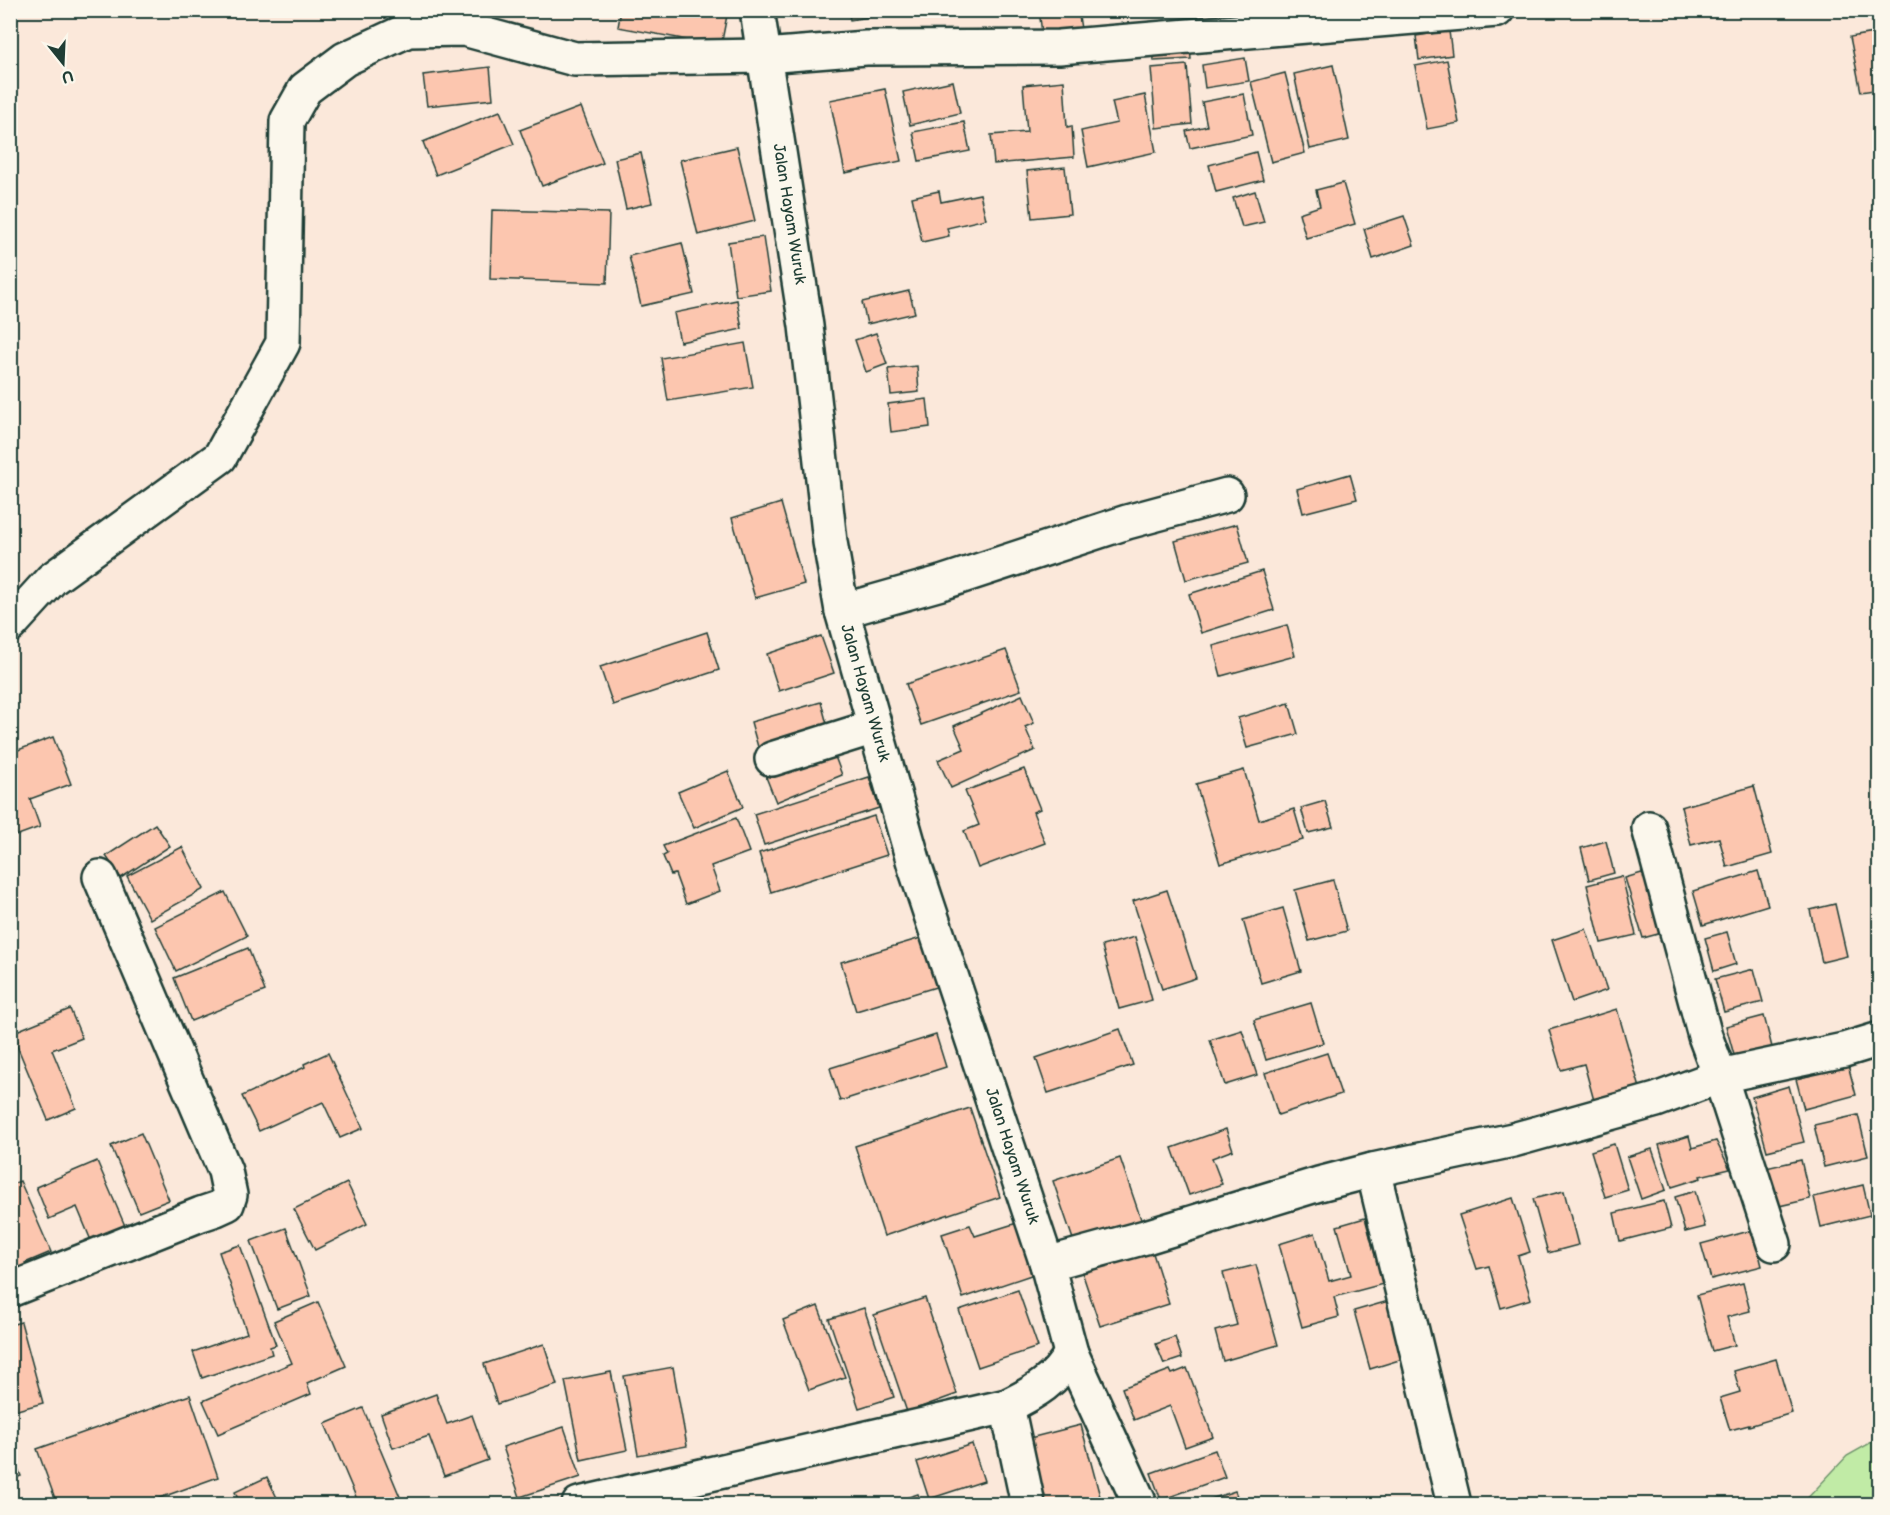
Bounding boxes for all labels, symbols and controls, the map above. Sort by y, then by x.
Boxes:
north arrow [33,33,93,93]
text: U [59,65,76,87]
street label: Jalan Hayam Wuruk [769,142,810,286]
street label: Jalan Hayam Wuruk [836,622,894,764]
street label: Jalan Hayam Wuruk [981,1085,1043,1227]

